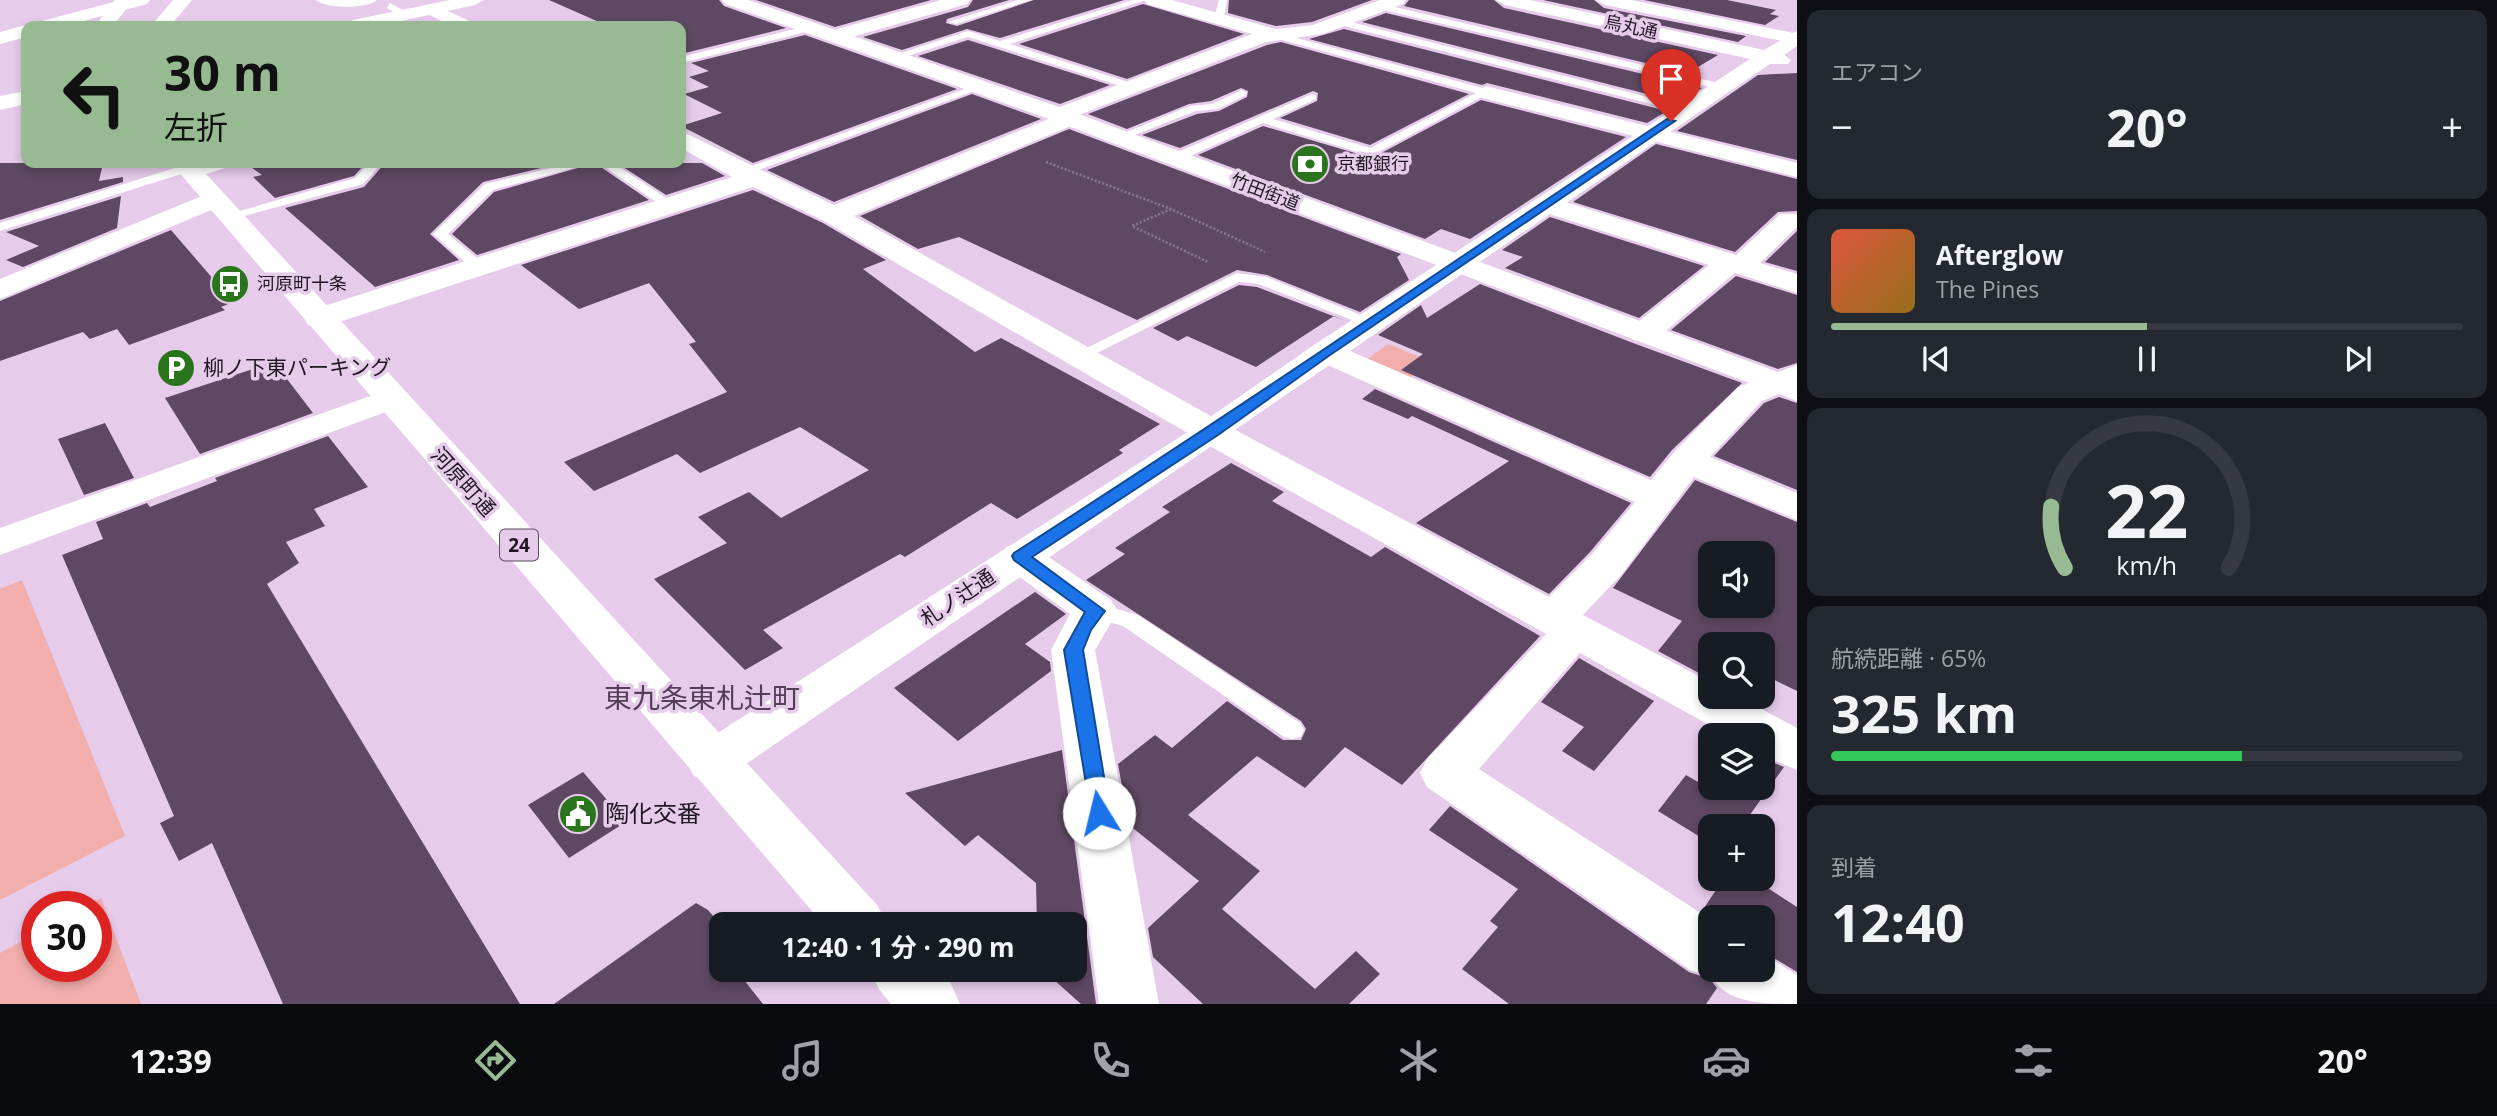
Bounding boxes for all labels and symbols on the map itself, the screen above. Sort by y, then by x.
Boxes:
street label: 烏丸通 [1602,9,1660,43]
pin [1641,49,1701,121]
bank icon: 京都銀行 [1289,143,1331,185]
place label: 京都銀行 [1337,151,1409,175]
street label: 竹田街道 [1227,167,1303,215]
bus stop icon: 河原町十条 [209,263,251,305]
place label: 河原町十条 [257,271,347,295]
parking icon: 柳ノ下東パーキング [155,347,197,389]
place label: 柳ノ下東パーキング [203,353,391,381]
street label: 河原町通 [425,441,502,522]
road number: 24 [500,530,538,560]
street label: 札ノ辻通 [915,562,1000,632]
district label: 東九条東札辻町 [604,678,800,716]
position arrow [1062,776,1136,850]
public building icon: 陶化交番 [557,793,599,835]
place label: 陶化交番 [605,796,701,829]
speed limit sign: 30 [21,891,112,982]

